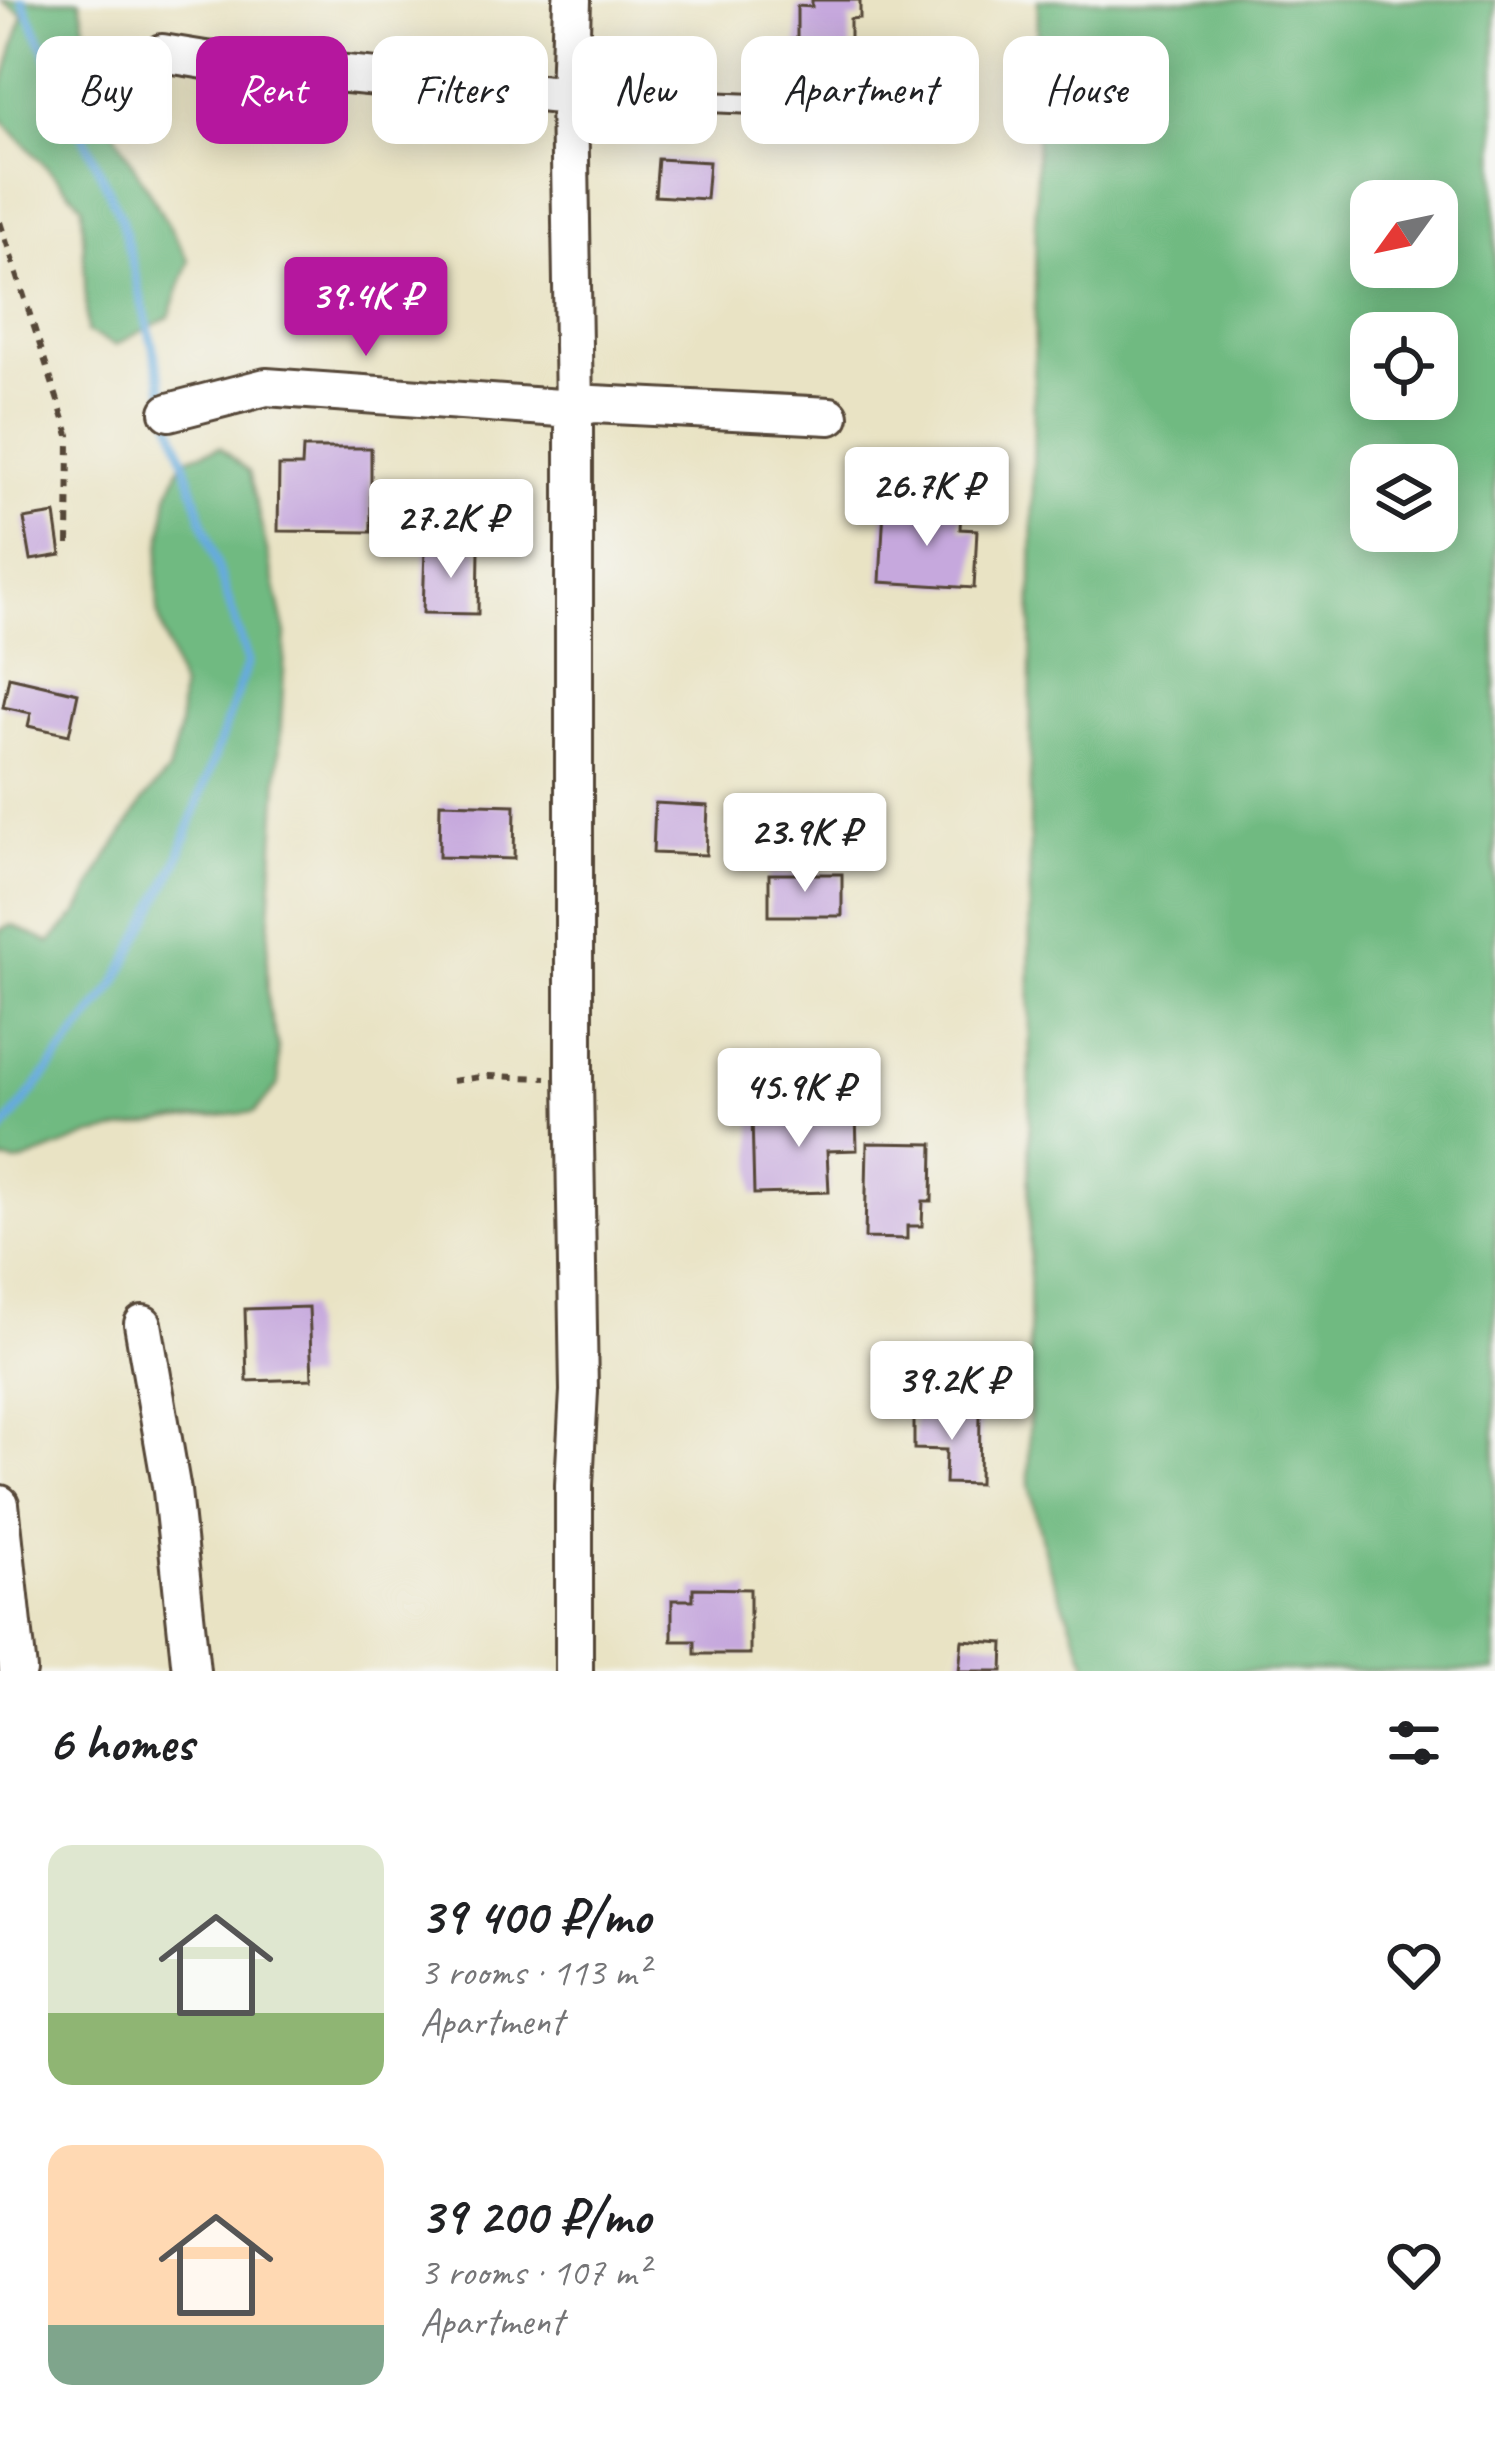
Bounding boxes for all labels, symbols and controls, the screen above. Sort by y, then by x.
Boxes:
chip: Buy [36,36,172,144]
chip: Rent [196,36,348,144]
chip: Filters [372,36,548,144]
chip: New [572,36,717,144]
chip: Apartment [741,36,979,144]
chip: House [1003,36,1169,144]
north arrow [1350,180,1458,288]
map controls [1350,180,1458,552]
pin: 39.4K ₽ [255,257,477,359]
text: 39.4K ₽ [311,271,421,320]
button: locate [1350,312,1458,420]
button: layers [1350,444,1458,552]
pin: 26.7K ₽ [816,447,1038,549]
text: 26.7K ₽ [872,461,982,510]
pin: 27.2K ₽ [340,479,562,581]
text: 27.2K ₽ [396,493,506,542]
pin: 23.9K ₽ [694,793,916,895]
text: 23.9K ₽ [750,807,860,856]
pin: 45.9K ₽ [688,1048,910,1150]
text: 45.9K ₽ [745,1062,853,1111]
pin: 39.2K ₽ [841,1341,1063,1443]
text: 39.2K ₽ [897,1355,1007,1404]
icon: filters [1381,1710,1447,1776]
text: 6 homes [48,1711,193,1775]
text: 39 400 ₽/mo [420,1884,651,1948]
icon: home [144,1893,288,2037]
icon: heart [1381,1932,1447,1998]
text: 3 rooms · 113 m² [420,1948,648,1997]
text: Apartment [420,1997,563,2046]
text: 39 200 ₽/mo [420,2184,651,2248]
icon: home [144,2193,288,2337]
icon: heart [1381,2232,1447,2298]
text: 3 rooms · 107 m² [420,2248,648,2297]
text: Apartment [420,2297,563,2346]

